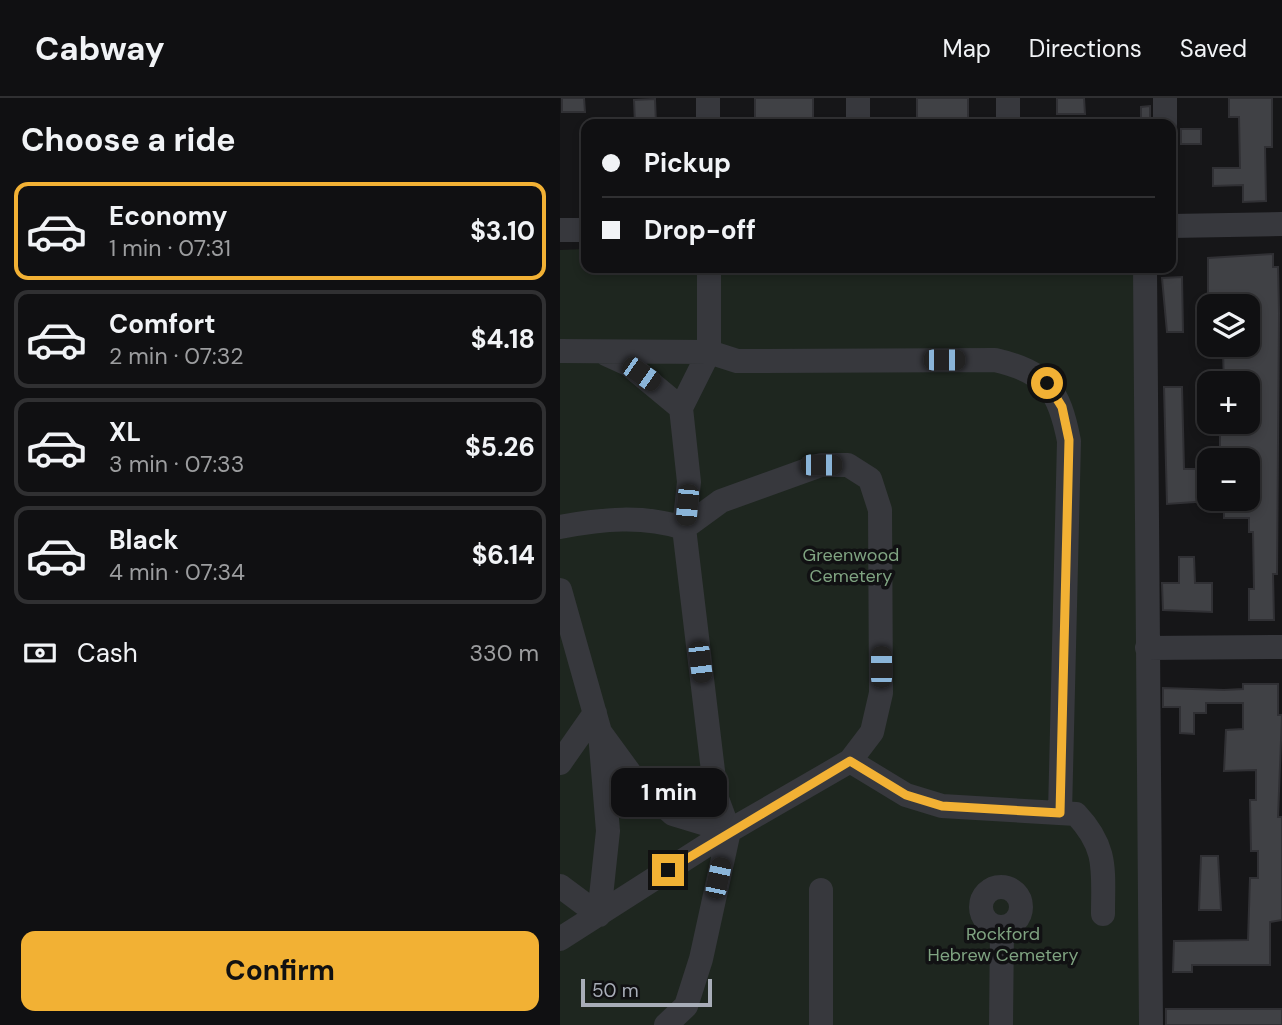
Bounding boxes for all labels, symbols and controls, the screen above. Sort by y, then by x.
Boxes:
text: Cabway [35,27,165,70]
text: Map [943,33,991,64]
text: Directions [1029,33,1142,64]
text: Saved [1180,33,1247,64]
text: Choose a ride [21,119,236,161]
text: Pickup [644,146,731,180]
text: Economy [109,199,227,233]
icon: car [25,200,88,263]
text: Drop-off [644,213,756,247]
text: $3.10 [470,214,535,248]
text: 1 min · 07:31 [109,233,231,263]
map controls [1197,294,1260,511]
button: layers [1197,294,1260,357]
text: Comfort [109,307,215,341]
icon: car [25,308,88,371]
text: $4.18 [471,322,535,356]
text: 2 min · 07:32 [109,341,244,371]
car [924,350,966,371]
car [618,353,665,395]
route start [1031,367,1063,399]
button: + [1197,371,1260,434]
text: XL [109,415,141,449]
icon: car [25,416,88,479]
text: $5.26 [465,430,535,464]
button: − [1197,448,1260,511]
text: 3 min · 07:33 [109,449,244,479]
car [801,455,843,476]
car [675,483,700,527]
text: Black [109,523,179,557]
icon: car [25,524,88,587]
text: $6.14 [472,538,535,572]
park label: Greenwood Cemetery [803,543,899,588]
text: 4 min · 07:34 [109,557,245,587]
icon: cash [21,634,59,672]
text: Cash [77,636,138,670]
text: 330 m [469,638,539,668]
car [688,640,713,684]
car [871,646,892,688]
callout: 1 min [610,768,726,818]
text: 1 min [641,777,697,807]
route end [652,854,684,886]
car [704,855,733,901]
park label: Rockford Hebrew Cemetery [927,922,1079,967]
button: Confirm [21,931,539,1011]
scale bar [581,976,712,1008]
text: 50 m [592,978,639,1003]

